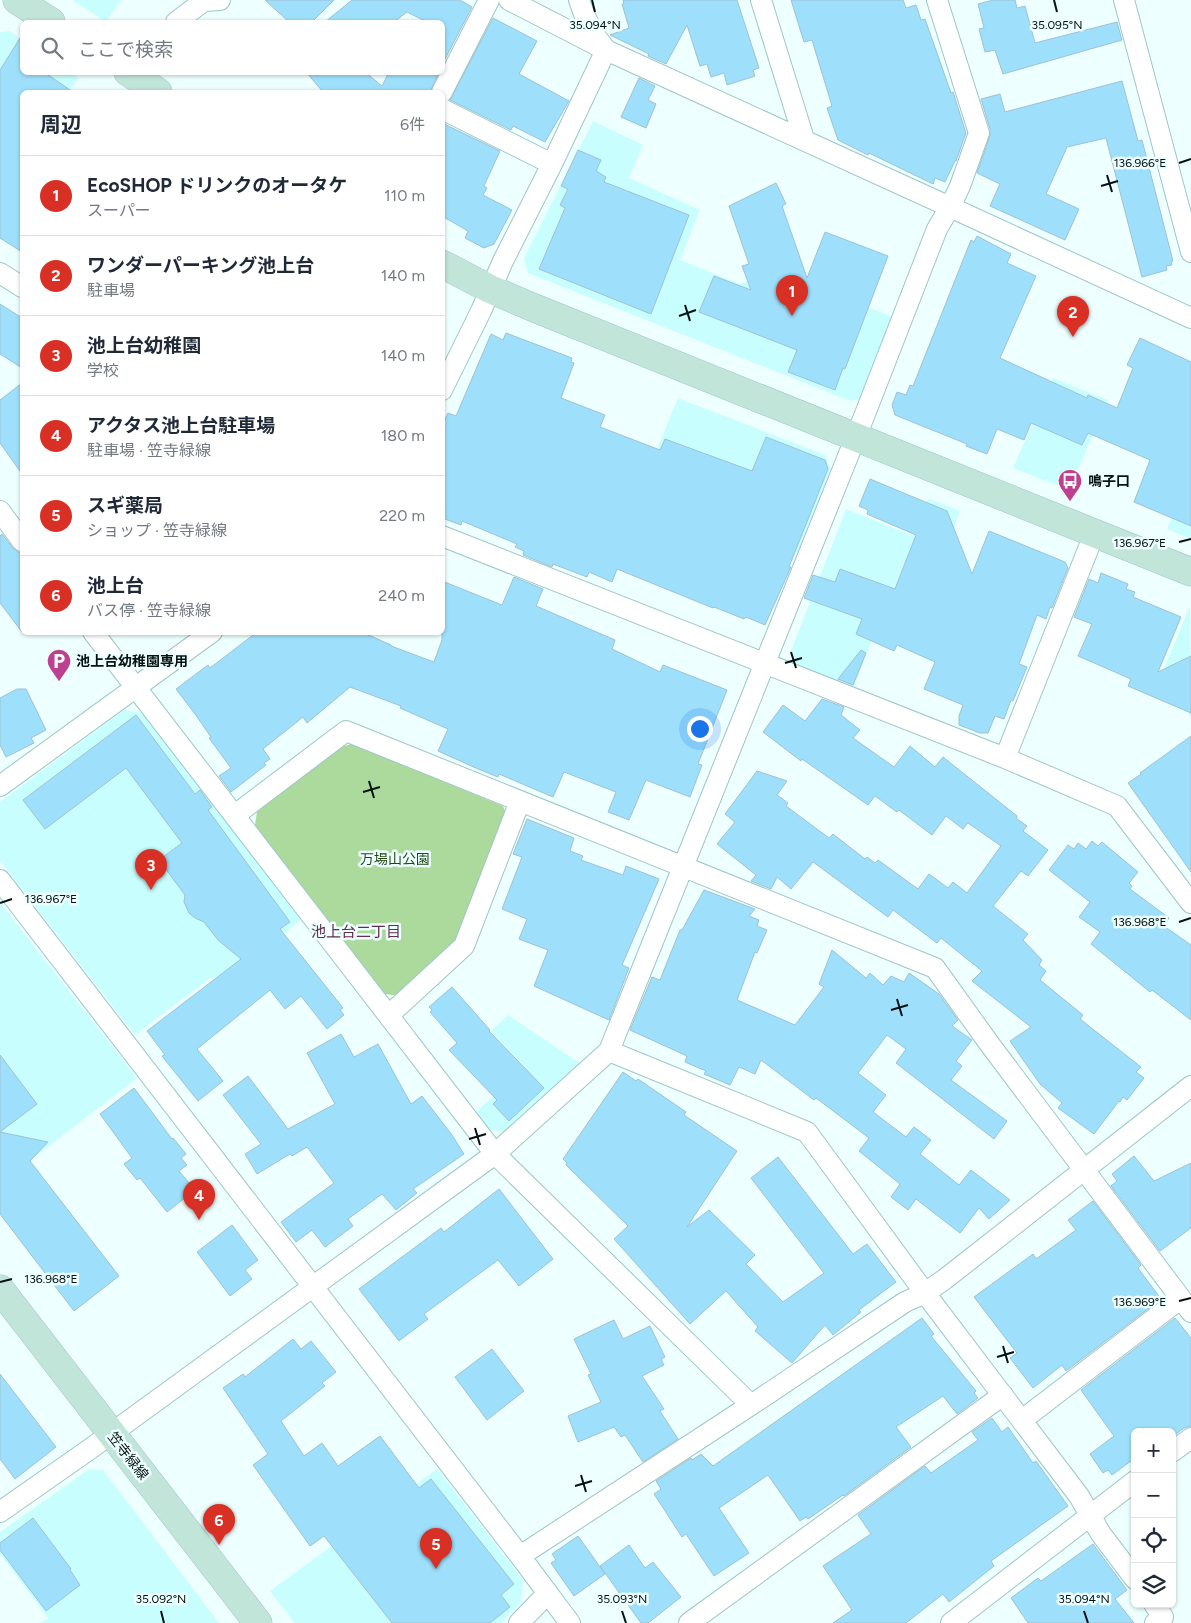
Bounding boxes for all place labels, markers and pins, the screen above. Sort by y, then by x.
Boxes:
pin: 1 [776,275,808,316]
pin: 2 [1057,296,1089,337]
bus stop icon: 鳴子口 [1057,468,1083,502]
place label: 鳴子口 [1088,473,1130,490]
parking icon: 池上台幼稚園専用 [46,648,72,682]
place label: 池上台幼稚園専用 [76,653,188,670]
pin: 3 [135,849,167,890]
pin: 4 [183,1179,215,1220]
pin: 6 [203,1504,235,1545]
pin: 5 [420,1528,452,1569]

